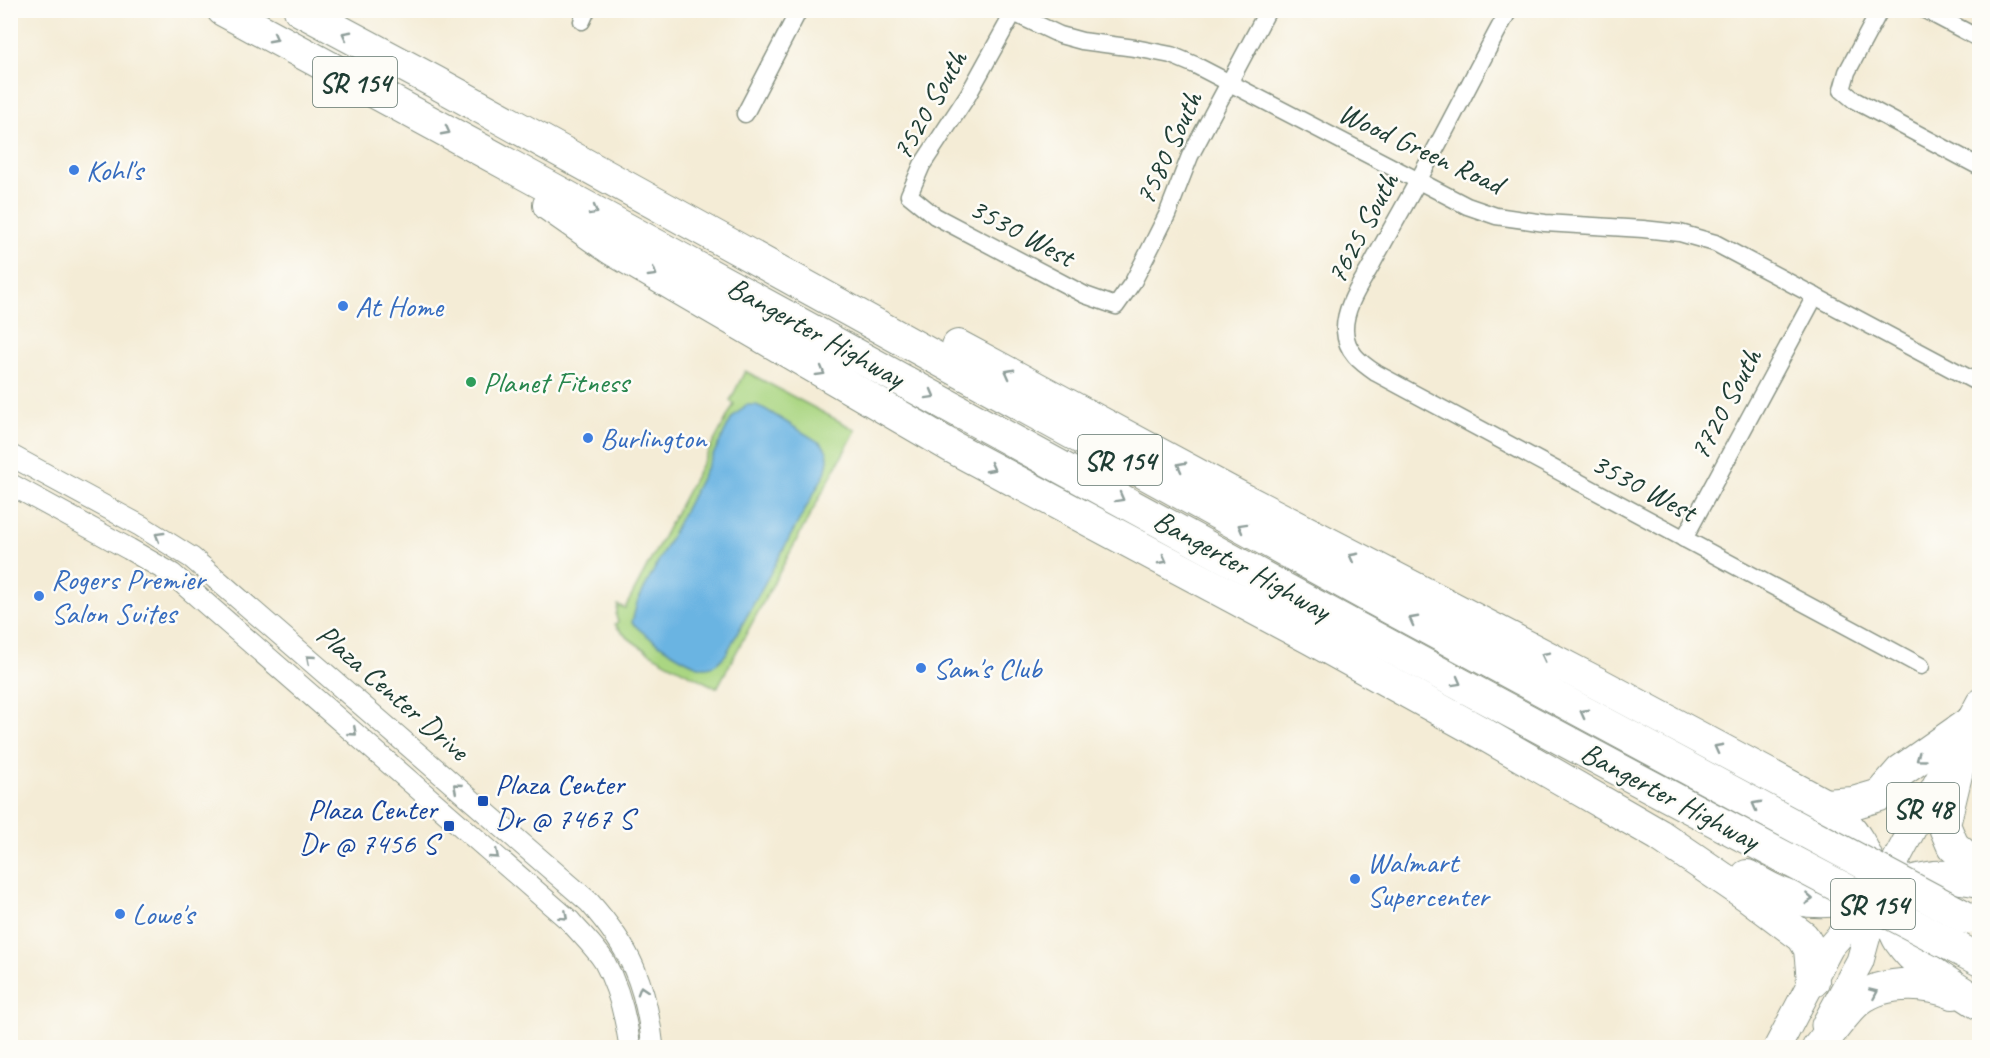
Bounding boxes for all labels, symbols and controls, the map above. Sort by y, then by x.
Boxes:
one-way arrow [268,31,279,42]
one-way arrow [342,31,352,42]
street label: 7520 South [882,42,976,167]
road number: SR 154 [313,57,397,107]
street label: 7580 South [1125,84,1211,211]
street label: Wood Green Road [1333,93,1513,204]
one-way arrow [440,123,451,135]
place label: Kohl's [86,151,146,189]
marker: Kohl's [67,163,81,177]
street label: 7625 South [1317,165,1408,290]
street label: 3530 West [963,189,1084,277]
one-way arrow [588,204,598,215]
one-way arrow [647,266,657,278]
street label: Bangerter Highway [721,268,913,398]
place label: At Home [355,287,445,325]
marker: At Home [336,299,350,313]
street label: 7720 South [1680,341,1771,466]
place label: Planet Fitness [483,363,631,401]
one-way arrow [815,365,825,376]
one-way arrow [1005,369,1016,380]
marker: Planet Fitness [464,375,478,389]
one-way arrow [925,388,935,399]
place label: Burlington [600,419,708,457]
marker: Burlington [581,431,595,445]
road number: SR 154 [1078,435,1162,485]
street label: 3530 West [1585,444,1706,532]
one-way arrow [984,461,995,472]
one-way arrow [1176,461,1187,473]
one-way arrow [1114,491,1125,502]
street label: Bangerter Highway [1147,501,1339,631]
one-way arrow [1238,522,1248,534]
one-way arrow [155,532,165,544]
one-way arrow [1156,553,1167,564]
one-way arrow [1349,553,1360,564]
place label: Rogers Premier Salon Suites [51,560,207,632]
marker: Rogers Premier Salon Suites [32,589,46,603]
street label: Plaza Center Drive [309,615,479,770]
one-way arrow [1409,616,1419,627]
place label: Sam's Club [933,649,1044,687]
one-way arrow [1540,652,1551,664]
one-way arrow [306,655,317,666]
marker: Sam's Club [914,661,928,675]
one-way arrow [1451,675,1462,686]
one-way arrow [1580,709,1591,720]
one-way arrow [346,725,357,736]
street label: Bangerter Highway [1574,733,1768,860]
one-way arrow [1714,744,1724,755]
one-way arrow [1916,751,1927,762]
place label: Plaza Center Dr @ 7467 S [495,765,639,837]
road number: SR 48 [1887,783,1959,833]
one-way arrow [453,784,464,795]
place label: Plaza Center Dr @ 7456 S [299,790,442,862]
marker: Plaza Center Dr @ 7467 S [476,794,490,808]
one-way arrow [1752,801,1762,812]
marker: Plaza Center Dr @ 7456 S [442,819,456,833]
place label: Walmart Supercenter [1367,843,1491,915]
one-way arrow [488,847,499,858]
marker: Walmart Supercenter [1348,872,1362,886]
road number: SR 154 [1831,879,1915,929]
one-way arrow [1804,893,1813,906]
place label: Lowe's [132,895,197,933]
marker: Lowe's [113,907,127,921]
one-way arrow [556,908,567,919]
one-way arrow [637,985,649,996]
one-way arrow [1868,988,1879,1000]

